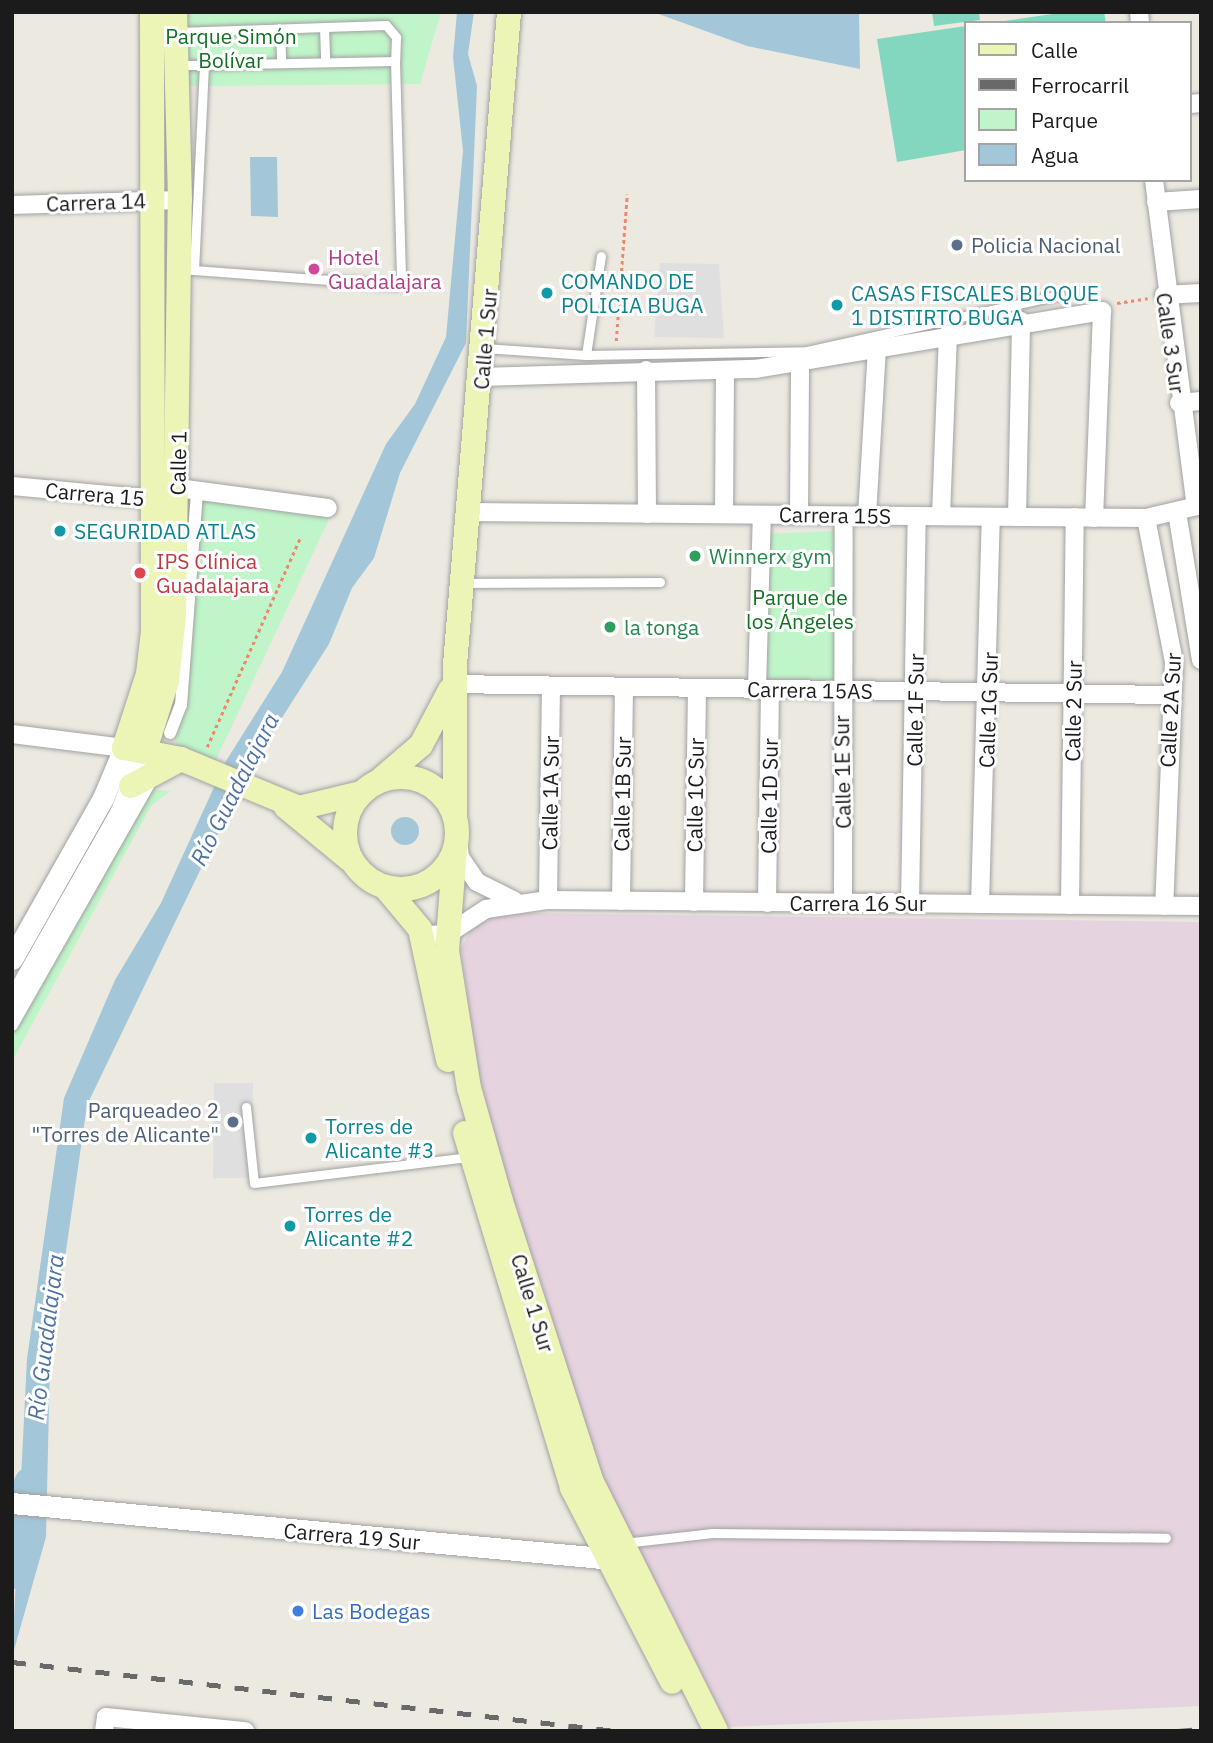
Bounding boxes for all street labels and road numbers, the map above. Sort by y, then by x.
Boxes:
street label: Carrera 14 [46,188,146,216]
street label: Calle 1 Sur [468,287,502,391]
street label: Calle 3 Sur [1151,291,1191,395]
street label: Calle 1 [165,430,191,496]
street label: Carrera 15 [44,477,146,511]
street label: Carrera 15S [779,501,891,529]
street label: Calle 1G Sur [973,652,1003,768]
street label: Calle 2A Sur [1154,652,1186,768]
street label: Calle 1F Sur [901,653,929,767]
street label: Calle 2 Sur [1060,660,1086,762]
street label: Carrera 15AS [747,676,873,704]
street label: Calle 1E Sur [828,715,856,829]
street label: Calle 1A Sur [536,735,564,851]
street label: Calle 1B Sur [608,736,636,852]
street label: Calle 1C Sur [681,738,709,852]
street label: Calle 1D Sur [755,738,783,854]
street label: Carrera 16 Sur [790,890,926,916]
street label: Calle 1 Sur [506,1251,560,1355]
street label: Carrera 19 Sur [283,1517,421,1555]

